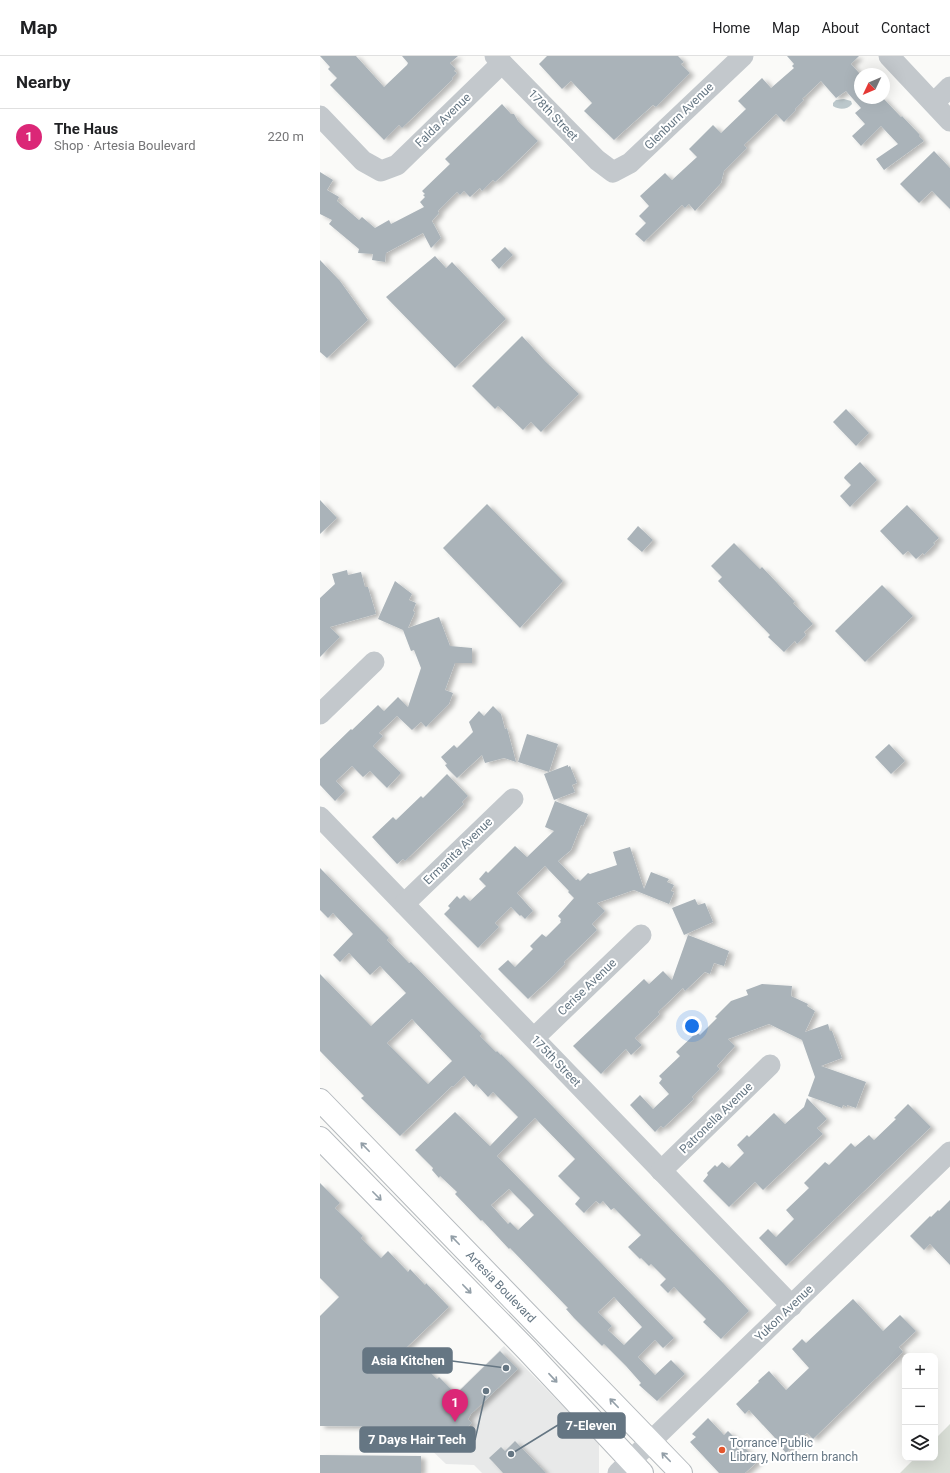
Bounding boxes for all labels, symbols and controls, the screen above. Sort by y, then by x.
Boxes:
text: Map [20,16,58,39]
text: Home [712,20,750,36]
text: Map [772,20,800,36]
text: About [822,20,859,36]
text: Contact [881,20,930,36]
north arrow [854,68,890,104]
text: Nearby [16,72,71,92]
street label: Glenburn Avenue [642,80,716,152]
street label: 178th Street [525,87,581,143]
street label: Falda Avenue [412,90,474,150]
text: The Haus [54,120,118,138]
text: 1 [25,129,33,144]
text: 220 m [267,129,304,144]
text: Shop · Artesia Boulevard [54,138,196,153]
street label: Ermanita Avenue [421,815,495,887]
street label: Cerise Avenue [555,956,619,1018]
your location [682,1016,702,1036]
street label: 175th Street [528,1033,584,1089]
street label: Patronella Avenue [676,1080,756,1156]
one-way arrow [360,1142,370,1152]
one-way arrow [372,1191,382,1201]
one-way arrow [451,1235,460,1245]
street label: Artesia Boulevard [463,1248,539,1326]
street label: Yukon Avenue [752,1282,816,1344]
one-way arrow [463,1284,472,1294]
callout: Asia Kitchen [363,1348,452,1373]
text: Asia Kitchen [371,1353,445,1368]
map controls [902,1353,938,1461]
button: + [902,1353,938,1389]
one-way arrow [548,1373,557,1383]
pin: 1 [442,1389,468,1422]
button: − [902,1389,938,1425]
one-way arrow [609,1398,619,1408]
callout: 7-Eleven [558,1413,625,1438]
text: 7-Eleven [565,1418,617,1433]
button: layers [902,1425,938,1461]
callout: 7 Days Hair Tech [360,1427,475,1452]
text: 7 Days Hair Tech [368,1432,466,1447]
place label: Torrance Public Library, Northern branch [730,1436,858,1464]
marker: Torrance Public Library, Northern branch [717,1445,727,1455]
one-way arrow [661,1452,671,1462]

